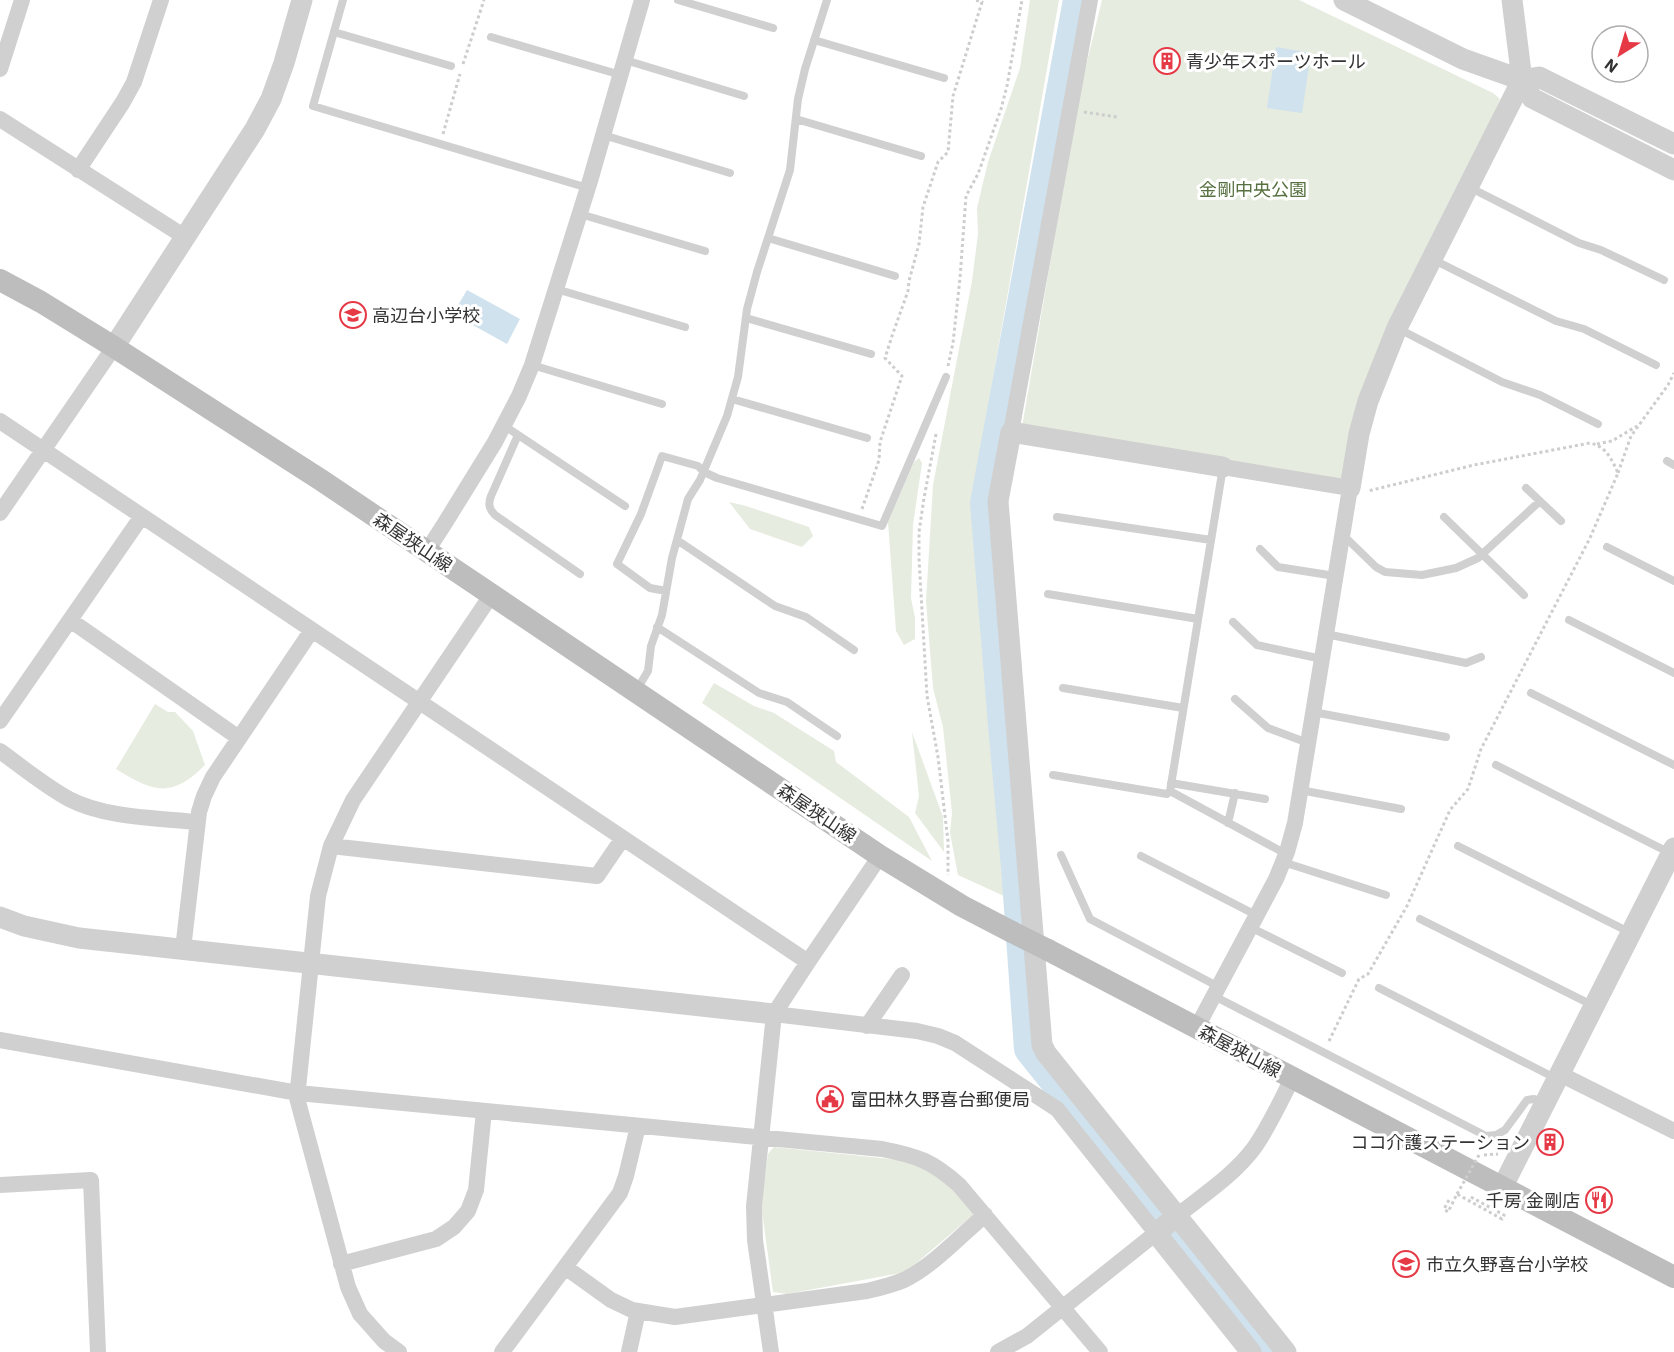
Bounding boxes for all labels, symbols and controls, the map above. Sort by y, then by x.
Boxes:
north arrow [1590,24,1650,84]
building icon: 青少年スポーツホール [1152,46,1182,76]
place label: 青少年スポーツホール [1186,50,1366,73]
text: N [1600,55,1622,77]
park label: 金剛中央公園 [1199,178,1307,201]
school or university icon: 高辺台小学校 [338,300,368,330]
place label: 高辺台小学校 [372,304,480,327]
street label: 森屋狭山線 [369,507,457,577]
street label: 森屋狭山線 [773,778,861,848]
street label: 森屋狭山線 [1195,1020,1285,1082]
public building icon: 富田林久野喜台郵便局 [815,1084,845,1114]
place label: 富田林久野喜台郵便局 [850,1088,1030,1111]
building icon: ココ介護ステーション [1535,1127,1565,1157]
place label: ココ介護ステーション [1350,1131,1530,1154]
restaurant icon: 千房 金剛店 [1584,1185,1614,1215]
place label: 千房 金剛店 [1486,1189,1580,1212]
school or university icon: 市立久野喜台小学校 [1391,1249,1421,1279]
place label: 市立久野喜台小学校 [1426,1253,1588,1276]

